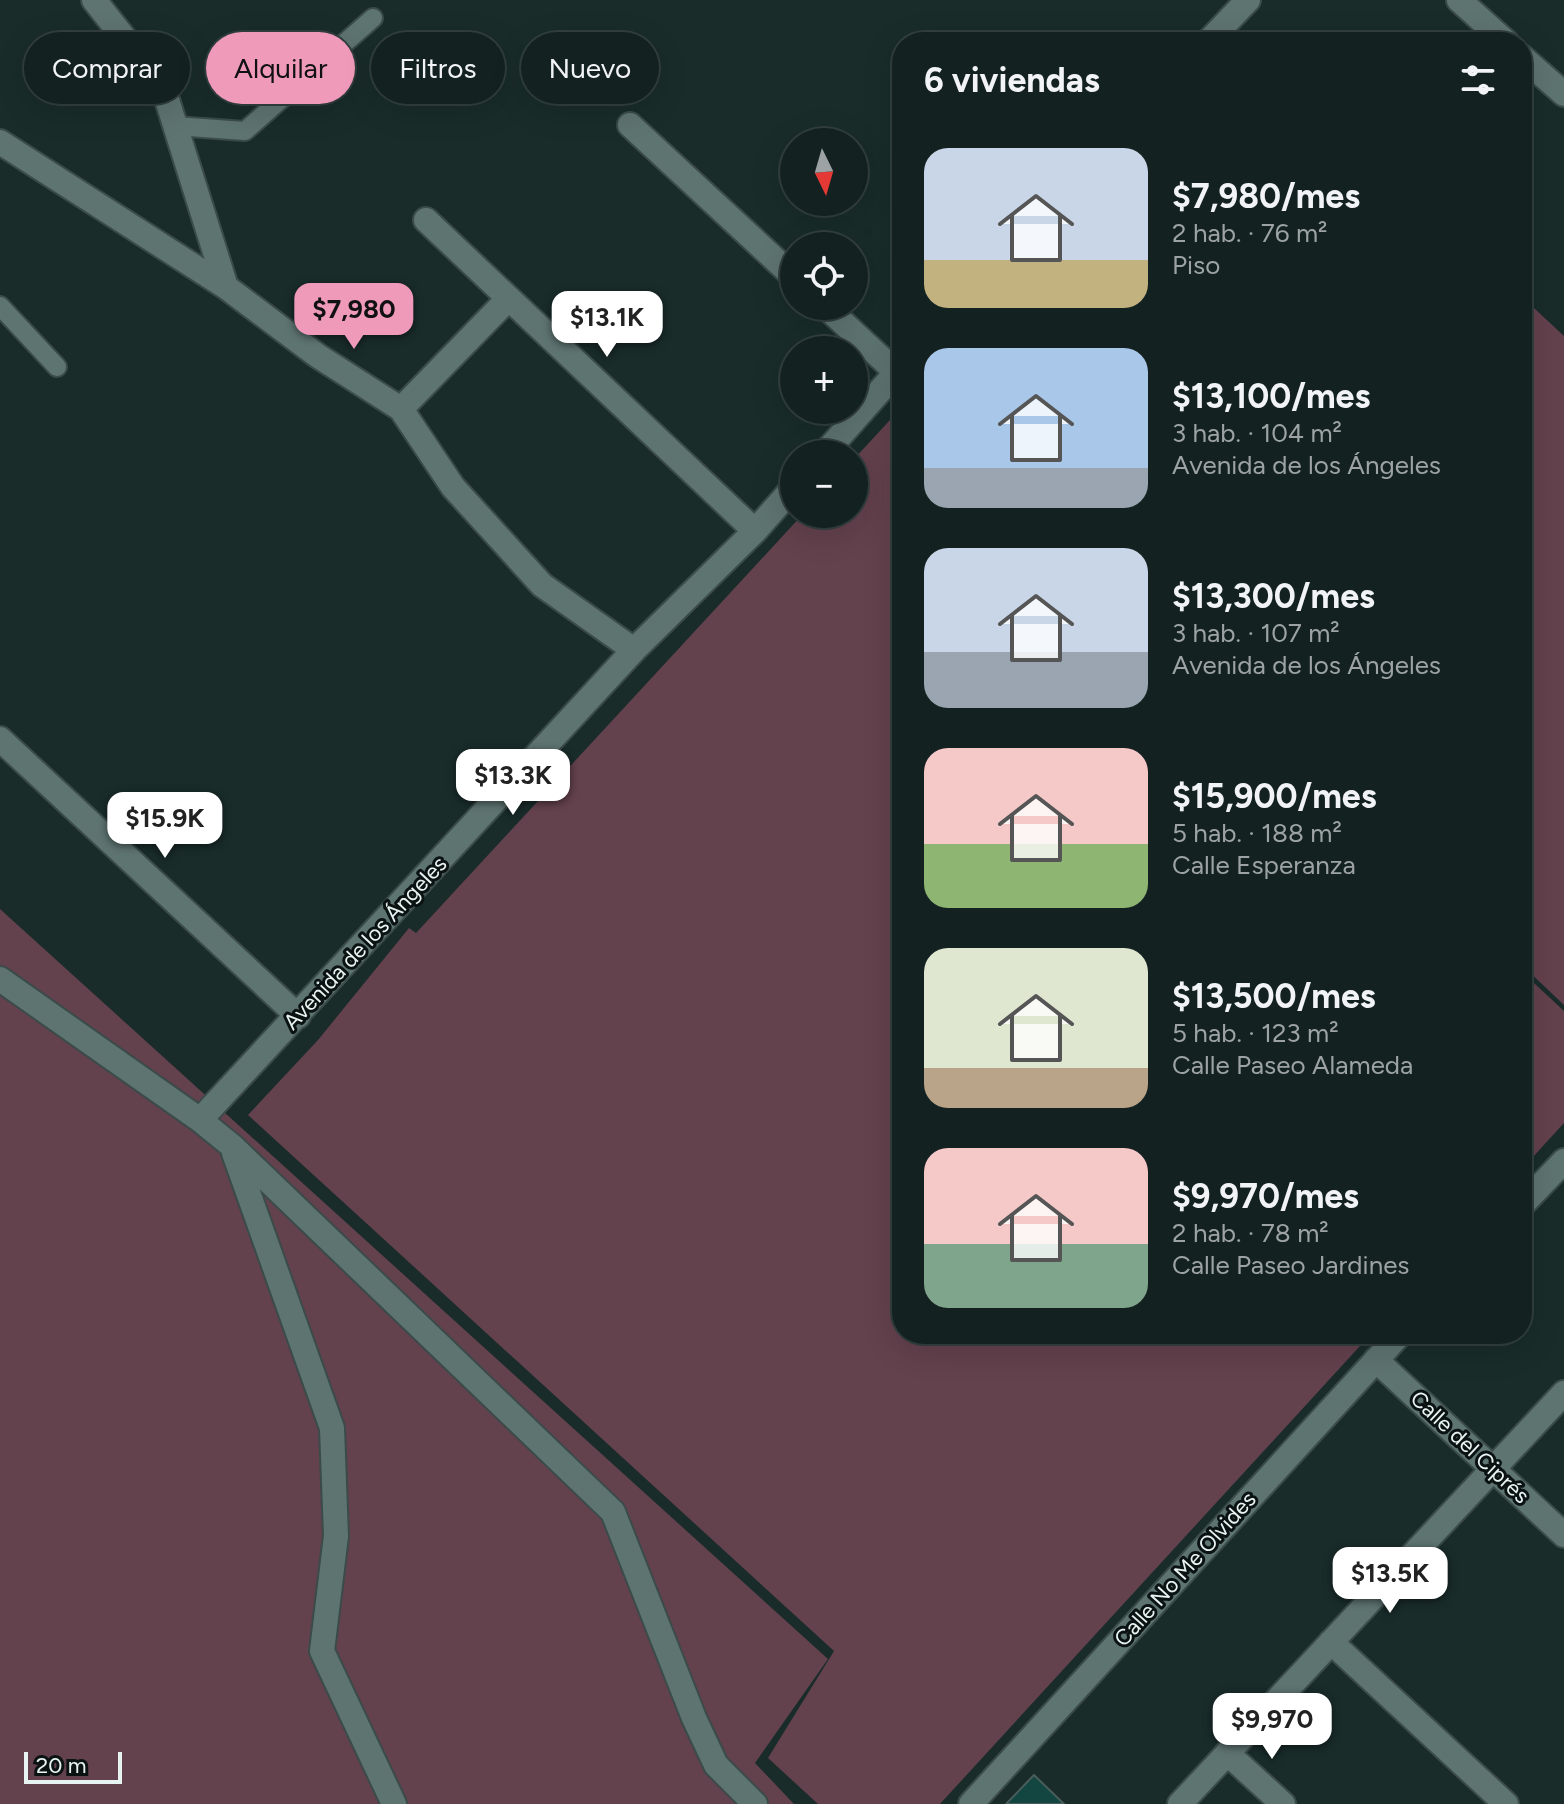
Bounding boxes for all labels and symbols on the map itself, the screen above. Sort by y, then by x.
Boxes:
north arrow [780,128,868,216]
pin: $7,980 [289,283,419,351]
pin: $13.1K [542,291,672,359]
pin: $13.3K [448,749,578,817]
pin: $15.9K [100,792,230,860]
street label: Avenida de los Ángeles [278,851,452,1035]
street label: Calle del Ciprés [1405,1385,1535,1509]
street label: Calle No Me Olvides [1108,1486,1262,1652]
pin: $13.5K [1325,1547,1455,1615]
pin: $9,970 [1207,1693,1337,1761]
scale bar [24,1748,122,1784]

